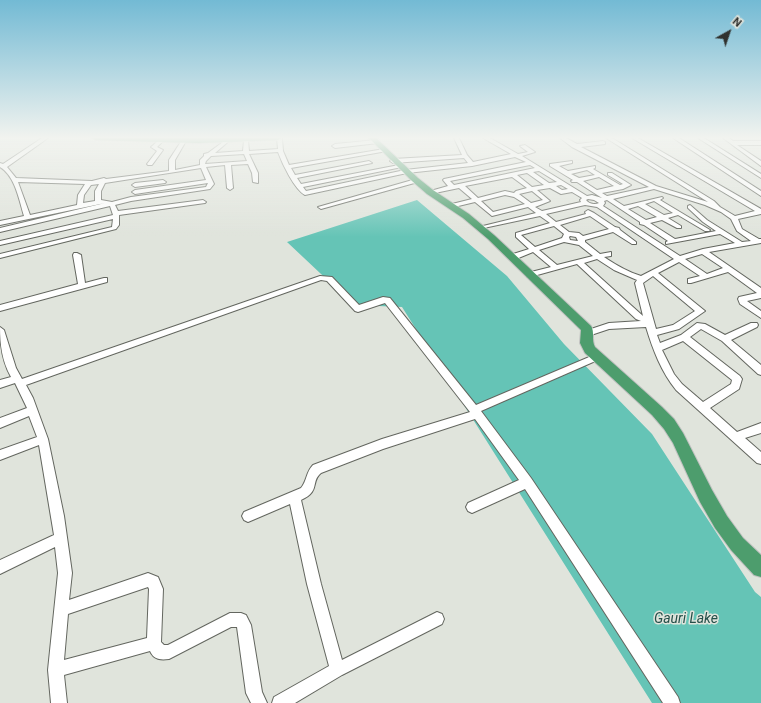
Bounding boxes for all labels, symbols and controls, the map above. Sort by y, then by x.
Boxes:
north arrow [709,12,749,52]
text: N [730,15,744,30]
water label: Gauri Lake [654,611,718,627]

